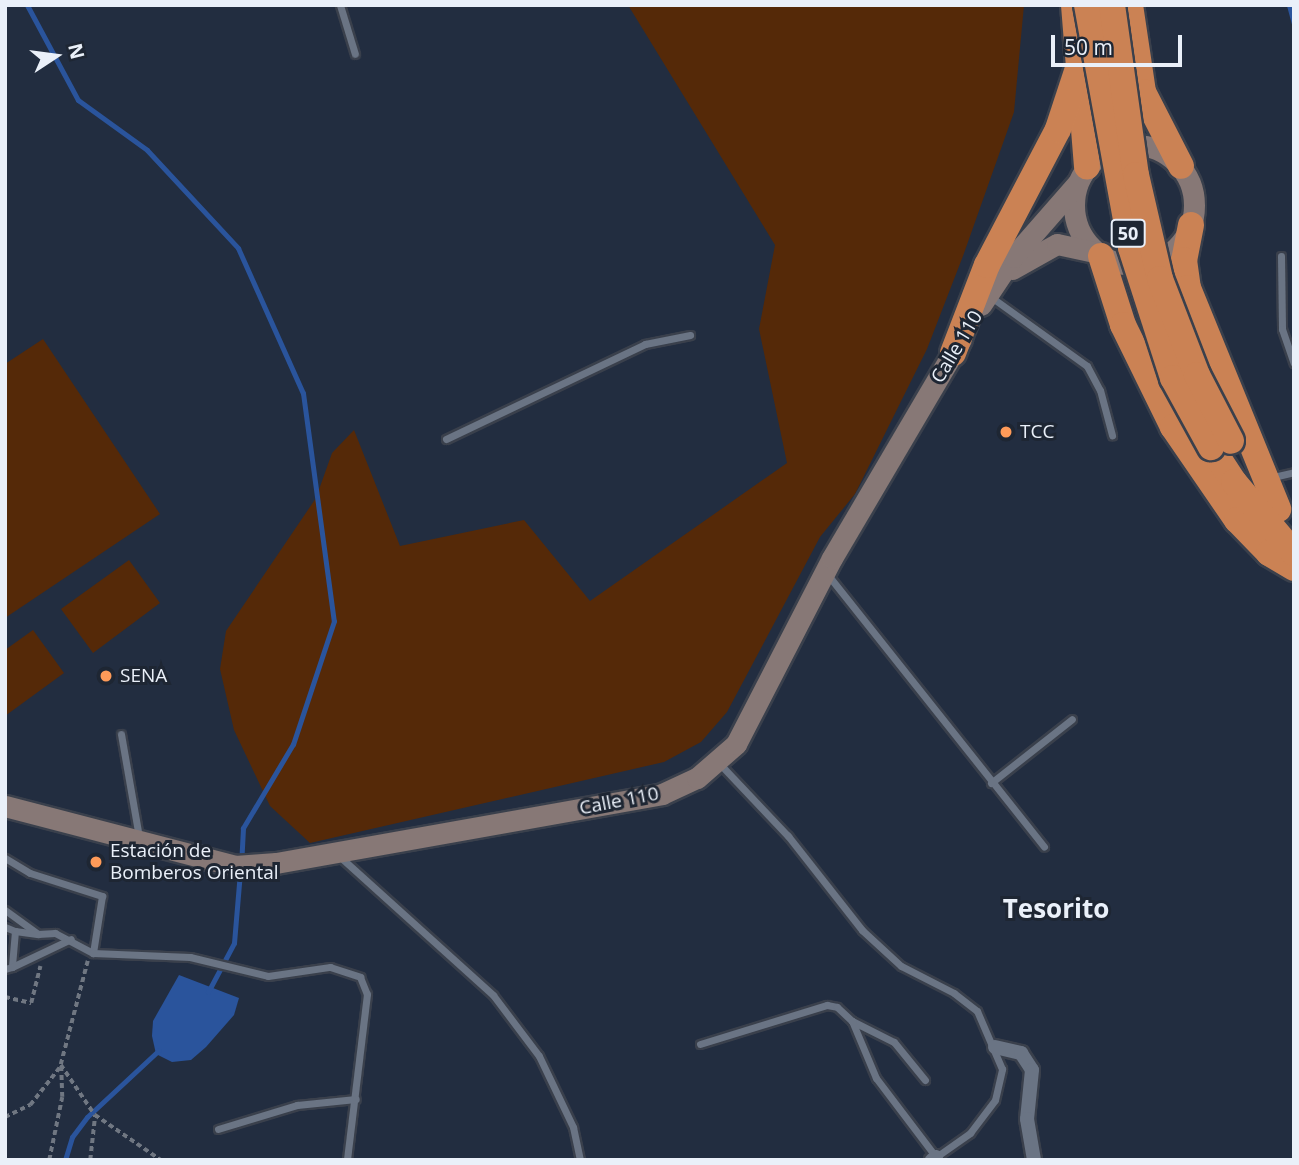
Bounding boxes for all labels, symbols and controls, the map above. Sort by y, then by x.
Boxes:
north arrow [21,21,91,91]
scale bar [1054,21,1185,65]
text: 50 m [1064,33,1113,61]
text: N [62,41,91,62]
road number: 50 [1110,218,1146,247]
street label: Calle 110 [927,307,987,387]
place label: TCC [1020,421,1054,443]
marker: TCC [998,424,1014,440]
place label: SENA [120,665,167,687]
marker: SENA [98,668,114,684]
street label: Calle 110 [577,782,661,820]
place label: Estación de Bomberos Oriental [110,840,279,884]
marker: Estación de Bomberos Oriental [88,854,104,870]
district label: Tesorito [1003,893,1109,925]

